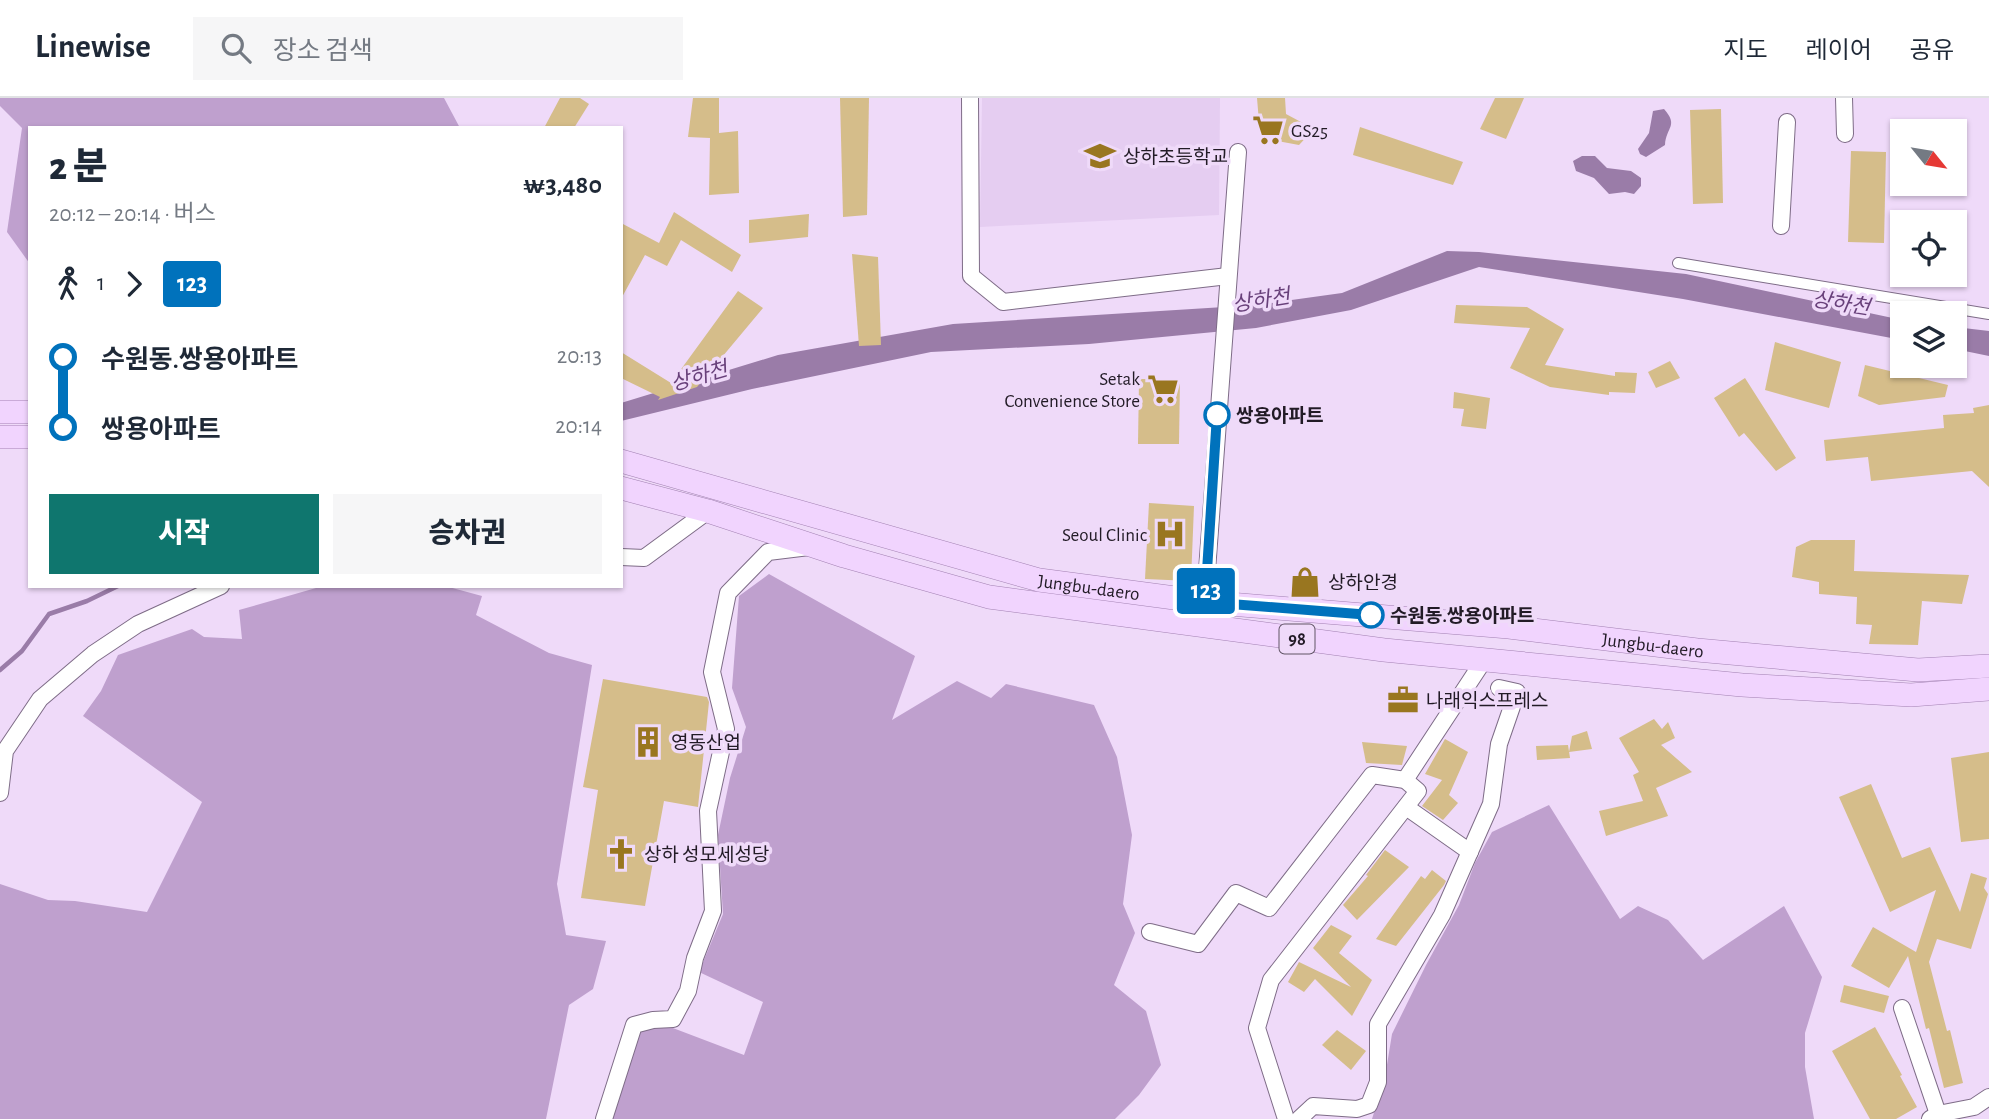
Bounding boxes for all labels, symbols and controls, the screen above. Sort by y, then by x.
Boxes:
search box [193,17,683,80]
icon: search [217,29,255,67]
text: Linewise [35,31,151,64]
text: 장소 검색 [273,38,373,64]
text: 지도 [1723,39,1768,63]
text: 레이어 [1806,39,1872,63]
text: 공유 [1910,39,1954,63]
supermarket icon: GS25 [1251,113,1285,147]
north arrow [1890,119,1967,196]
map controls [1890,119,1967,378]
place label: GS25 [1291,122,1328,141]
school or university icon: 상하초등학교 [1083,139,1117,173]
place label: 상하초등학교 [1123,147,1228,167]
text: 2 분 [49,149,108,187]
text: ₩3,480 [523,172,602,198]
text: 20:12 – 20:14 · 버스 [49,203,216,226]
button: locate [1890,210,1967,287]
icon: walk [49,265,87,303]
icon: forward [115,265,153,303]
text: 1 [97,272,105,295]
text: 123 [177,272,207,296]
water label: 상하천 [1231,284,1294,315]
water label: 상하천 [1811,288,1874,319]
button: layers [1890,301,1967,378]
text: 20:13 [557,345,602,368]
text: 수원동.쌍용아파트 [101,347,298,373]
water label: 상하천 [668,357,732,395]
place label: Setak Convenience Store [1004,370,1140,411]
supermarket icon: Setak Convenience Store [1146,372,1180,406]
marker: 쌍용아파트 [1204,402,1230,428]
place label: 쌍용아파트 [1236,406,1323,426]
text: 20:14 [555,415,602,438]
text: 쌍용아파트 [101,417,221,443]
button: 시작 [49,494,319,574]
button: 승차권 [333,494,602,574]
hospital icon: Seoul Clinic [1153,517,1187,551]
place label: Seoul Clinic [1062,526,1147,545]
shop icon: 상하안경 [1288,565,1322,599]
line badge: 123 [1166,568,1246,614]
street label: Jungbu-daero [1037,572,1141,604]
place label: 상하안경 [1328,573,1398,593]
text: 123 [1191,579,1221,603]
marker: 수원동.쌍용아파트 [1358,602,1384,628]
place label: 수원동.쌍용아파트 [1390,606,1534,626]
road number: 98 [1280,624,1314,654]
street label: Jungbu-daero [1601,630,1704,662]
office icon: 나래익스프레스 [1386,683,1420,717]
place label: 나래익스프레스 [1426,691,1548,711]
building icon: 영동산업 [631,725,665,759]
place label: 영동산업 [671,733,741,753]
church icon: 상하 성모세성당 [604,837,638,871]
place label: 상하 성모세성당 [644,845,770,865]

